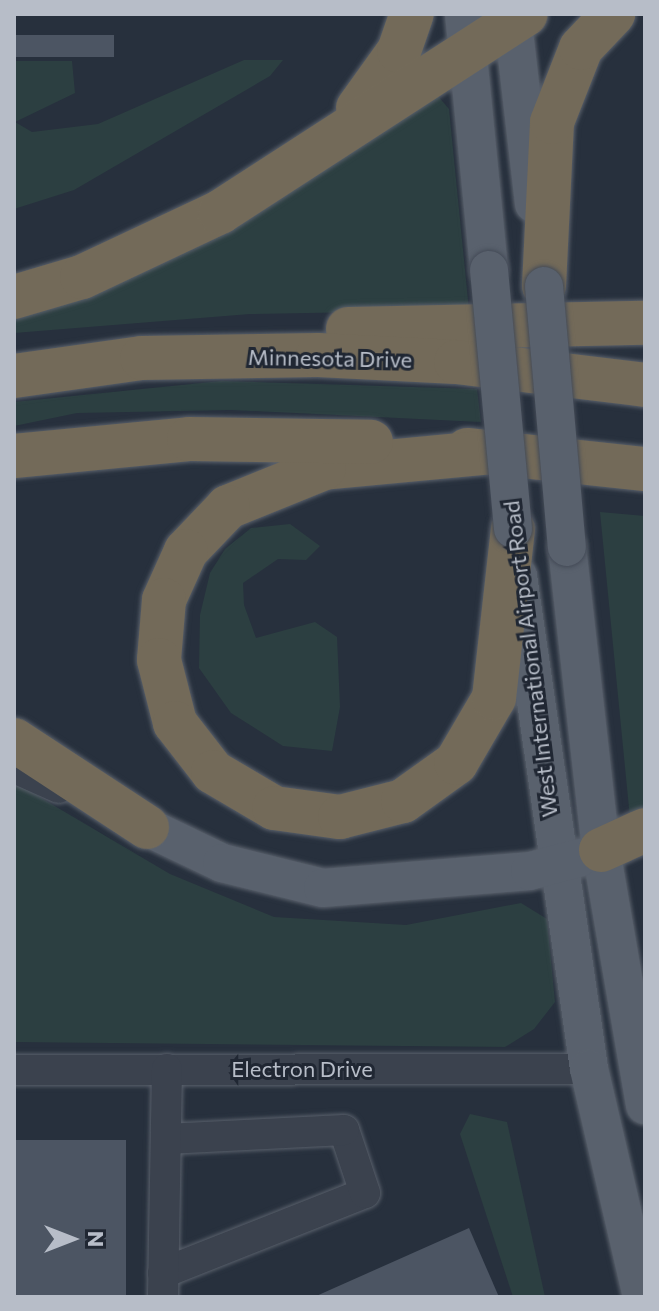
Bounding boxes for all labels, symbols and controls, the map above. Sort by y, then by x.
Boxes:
street label: Minnesota Drive [248,343,412,373]
street label: West International Airport Road [497,499,563,819]
street label: Electron Drive [231,1056,373,1082]
north arrow [32,1199,112,1279]
text: N [83,1231,110,1247]

